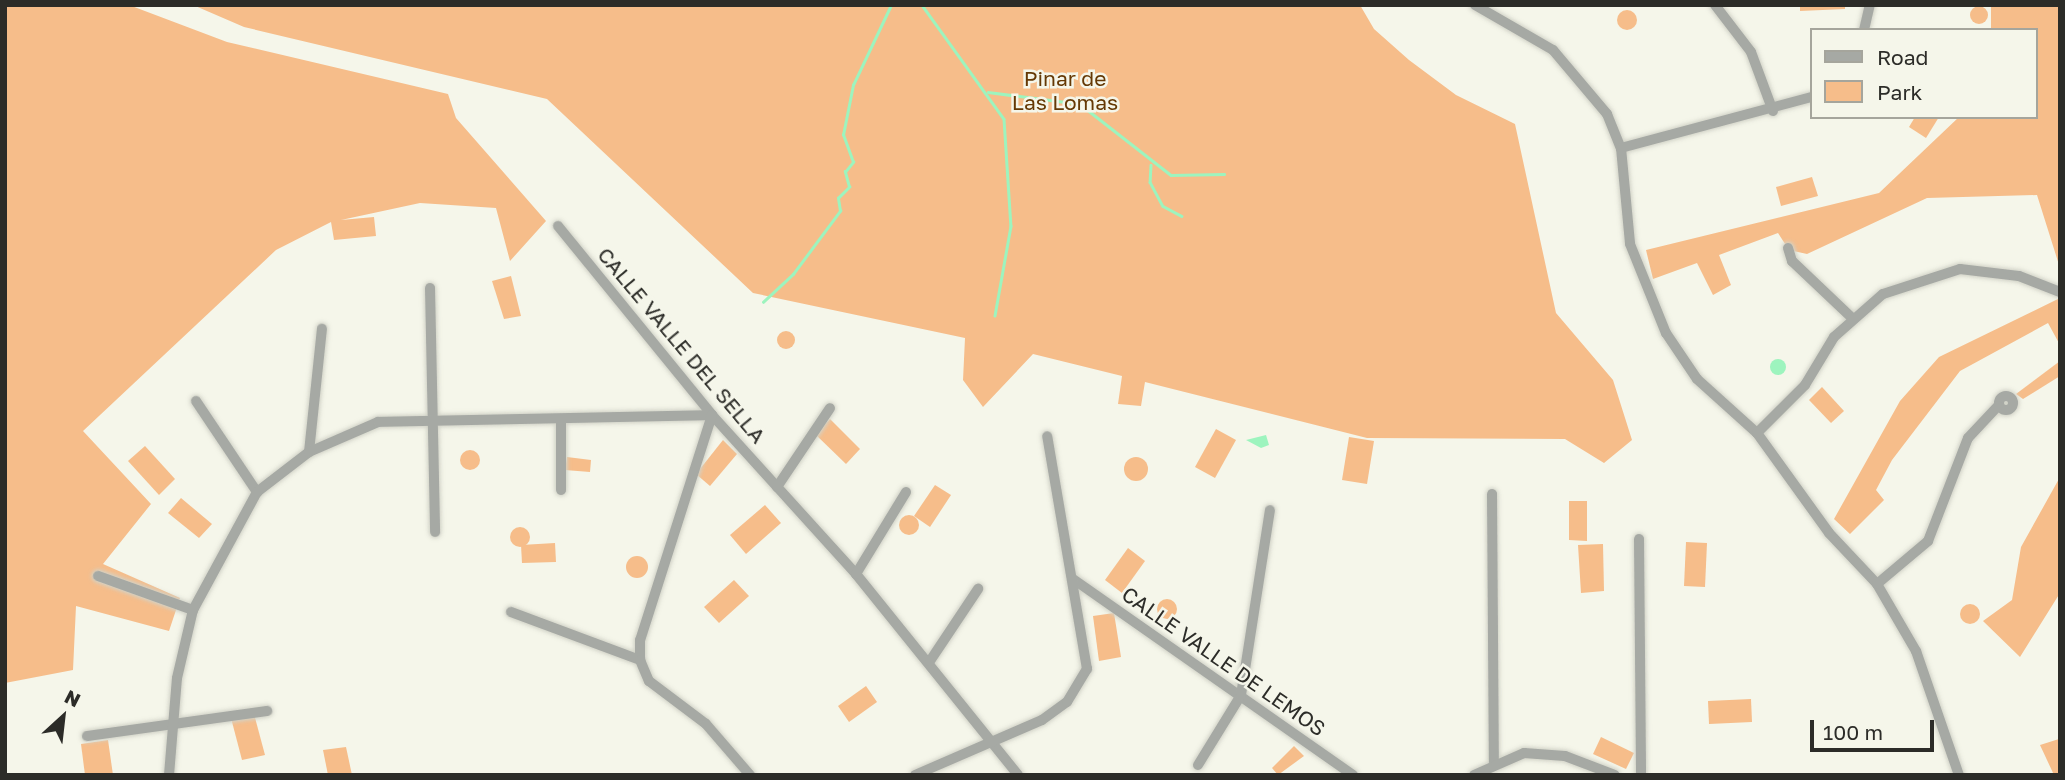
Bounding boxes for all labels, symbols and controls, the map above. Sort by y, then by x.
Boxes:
legend [1810,28,2037,119]
text: Road [1877,44,1928,70]
park label: Pinar de Las Lomas [1012,65,1118,115]
text: Park [1877,79,1922,105]
street label: CALLE VALLE DEL SELLA [593,242,771,448]
street label: CALLE VALLE DE LEMOS [1117,581,1331,741]
north arrow [28,682,98,752]
text: N [61,684,84,711]
scale bar [1813,706,1937,750]
text: 100 m [1823,719,1883,745]

